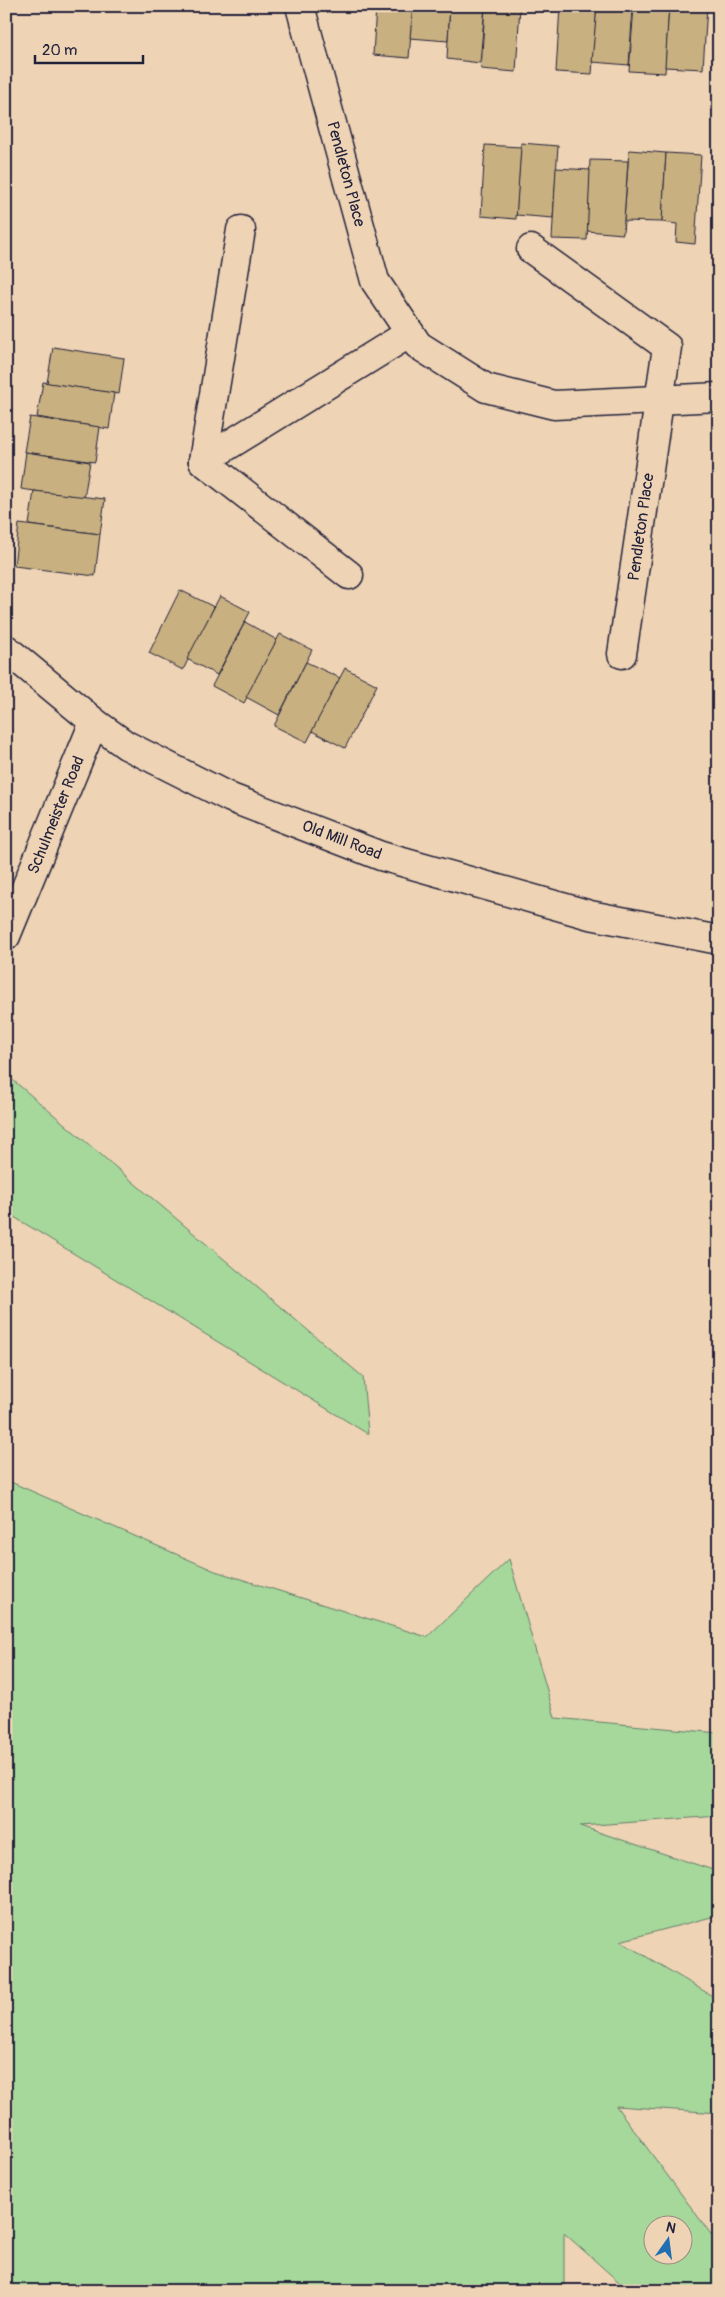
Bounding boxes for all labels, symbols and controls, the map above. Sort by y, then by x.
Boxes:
scale bar [35,32,142,64]
text: 20 m [42,41,77,60]
street label: Pendleton Place [322,119,370,229]
street label: Pendleton Place [624,472,658,582]
street label: Schulmeister Road [23,753,89,877]
street label: Old Mill Road [299,816,385,864]
north arrow [642,2214,692,2264]
text: N [664,2218,678,2237]

